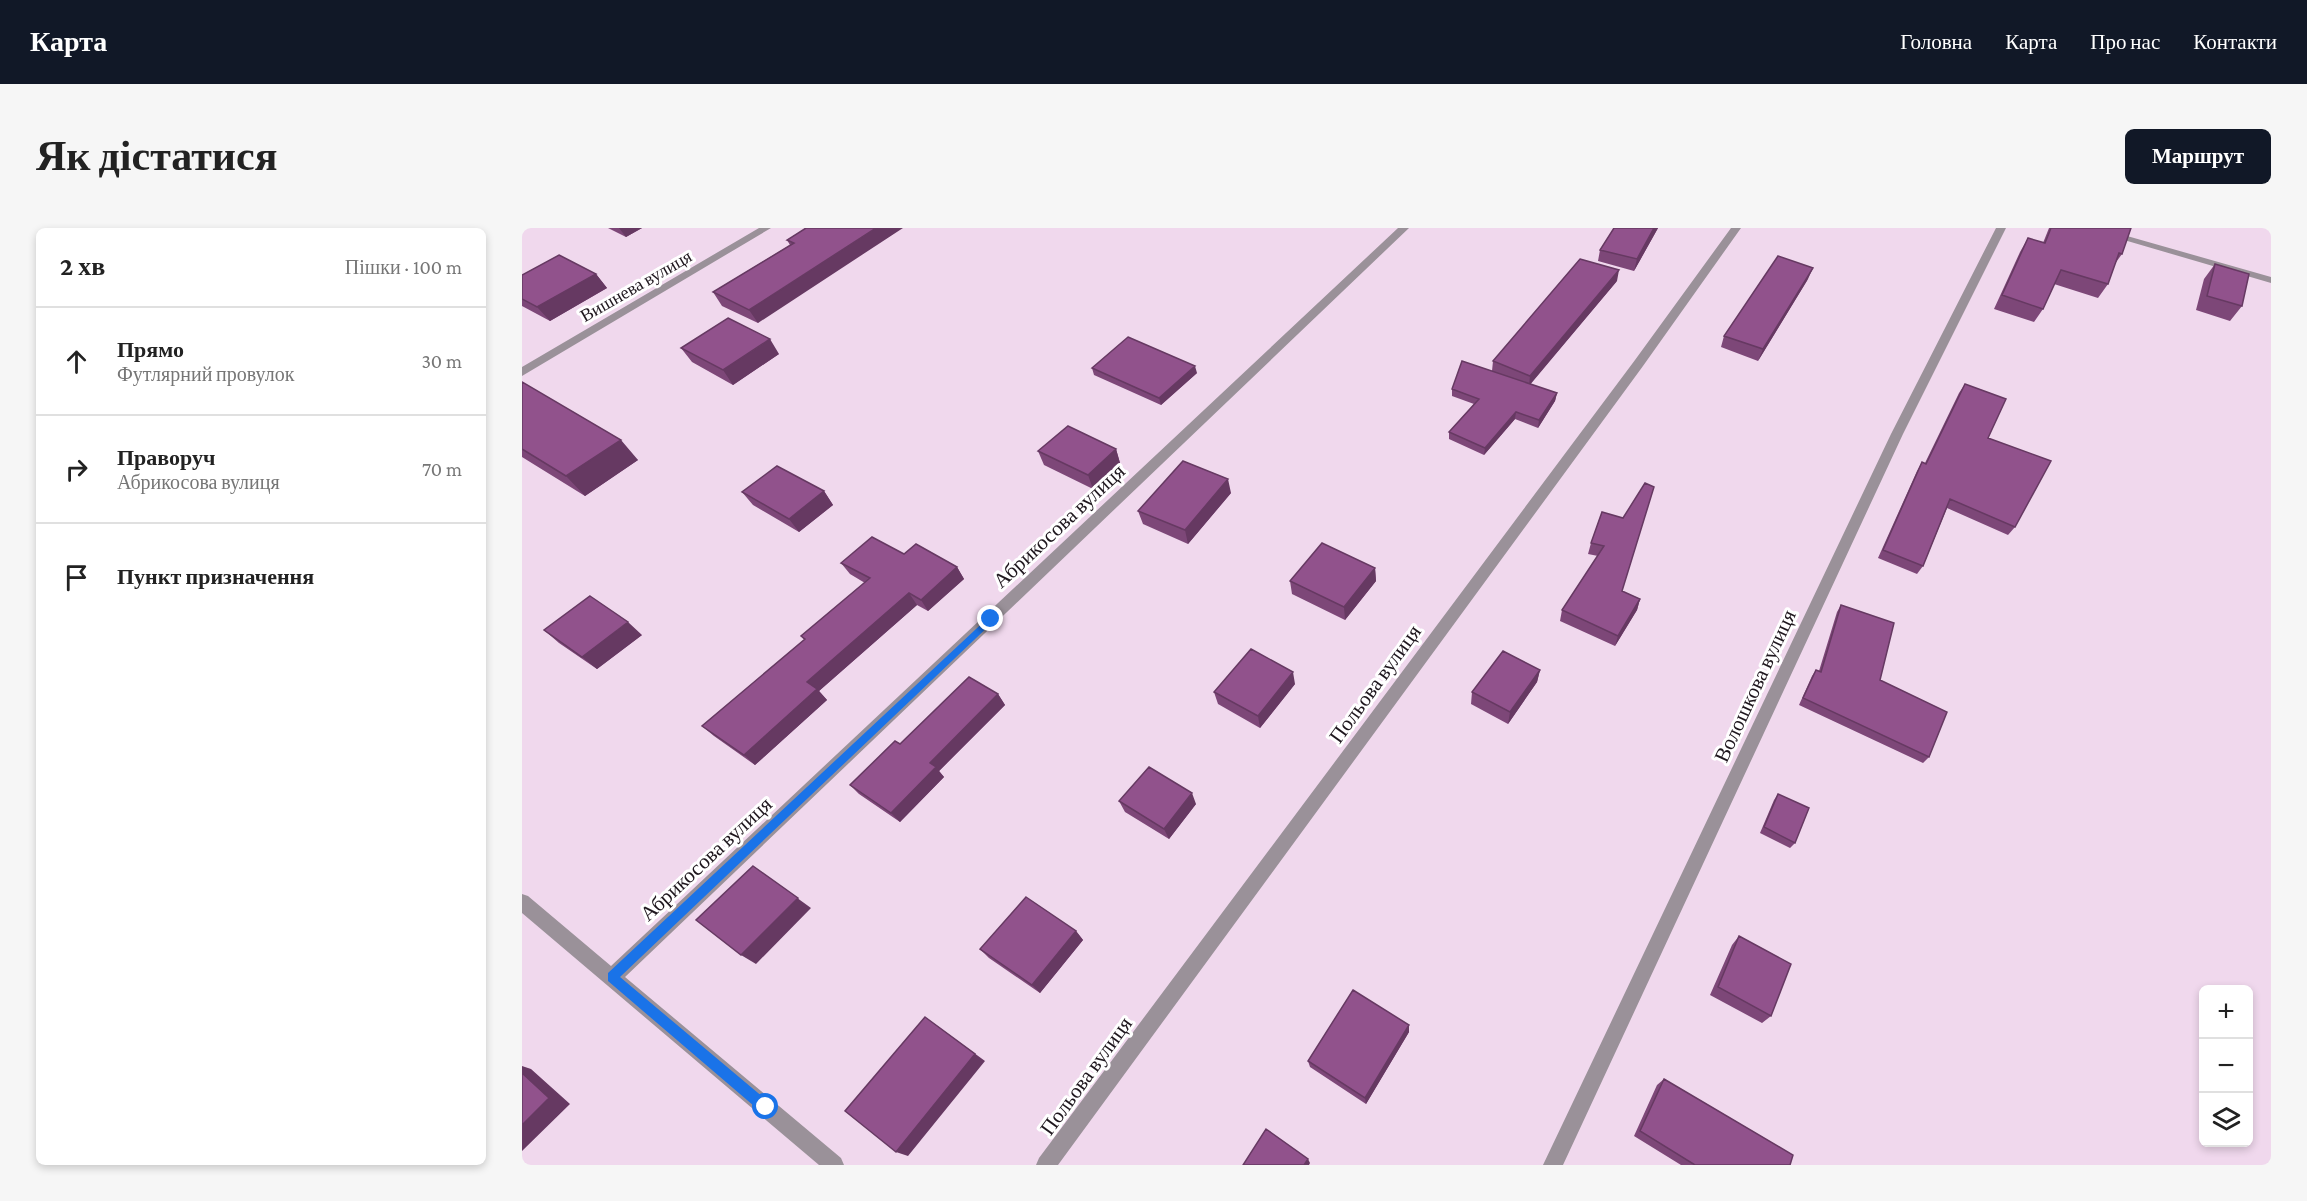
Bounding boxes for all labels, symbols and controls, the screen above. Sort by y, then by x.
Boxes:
text: Карта [30,26,107,57]
text: Головна [1900,30,1972,54]
text: Карта [2005,30,2057,54]
text: Про нас [2090,30,2160,54]
text: Контакти [2193,30,2277,54]
button: Маршрут [2125,129,2271,184]
text: Як дістатися [36,132,277,179]
street label: Вишнева вулиця [577,246,695,326]
text: 2 хв [60,252,105,281]
text: Пішки · 100 m [345,256,462,278]
text: Прямо [117,337,184,362]
icon: ahead [60,345,93,378]
text: 30 m [421,350,462,372]
text: Футлярний провулок [117,363,294,385]
text: Праворуч [117,445,215,470]
icon: right [60,453,93,486]
text: 70 m [422,458,462,480]
street label: Абрикосова вулиця [988,459,1130,593]
text: Абрикосова вулиця [117,471,280,493]
icon: arrive [60,561,93,594]
text: Пункт призначення [117,564,314,589]
route end [977,605,1003,631]
street label: Волошкова вулиця [1709,606,1801,766]
street label: Польова вулиця [1324,620,1426,748]
street label: Абрикосова вулиця [635,792,777,926]
map controls [2199,985,2253,1147]
button: + [2199,985,2253,1039]
street label: Польова вулиця [1035,1012,1137,1140]
button: − [2199,1039,2253,1093]
route start [752,1093,778,1119]
button: layers [2199,1093,2253,1147]

